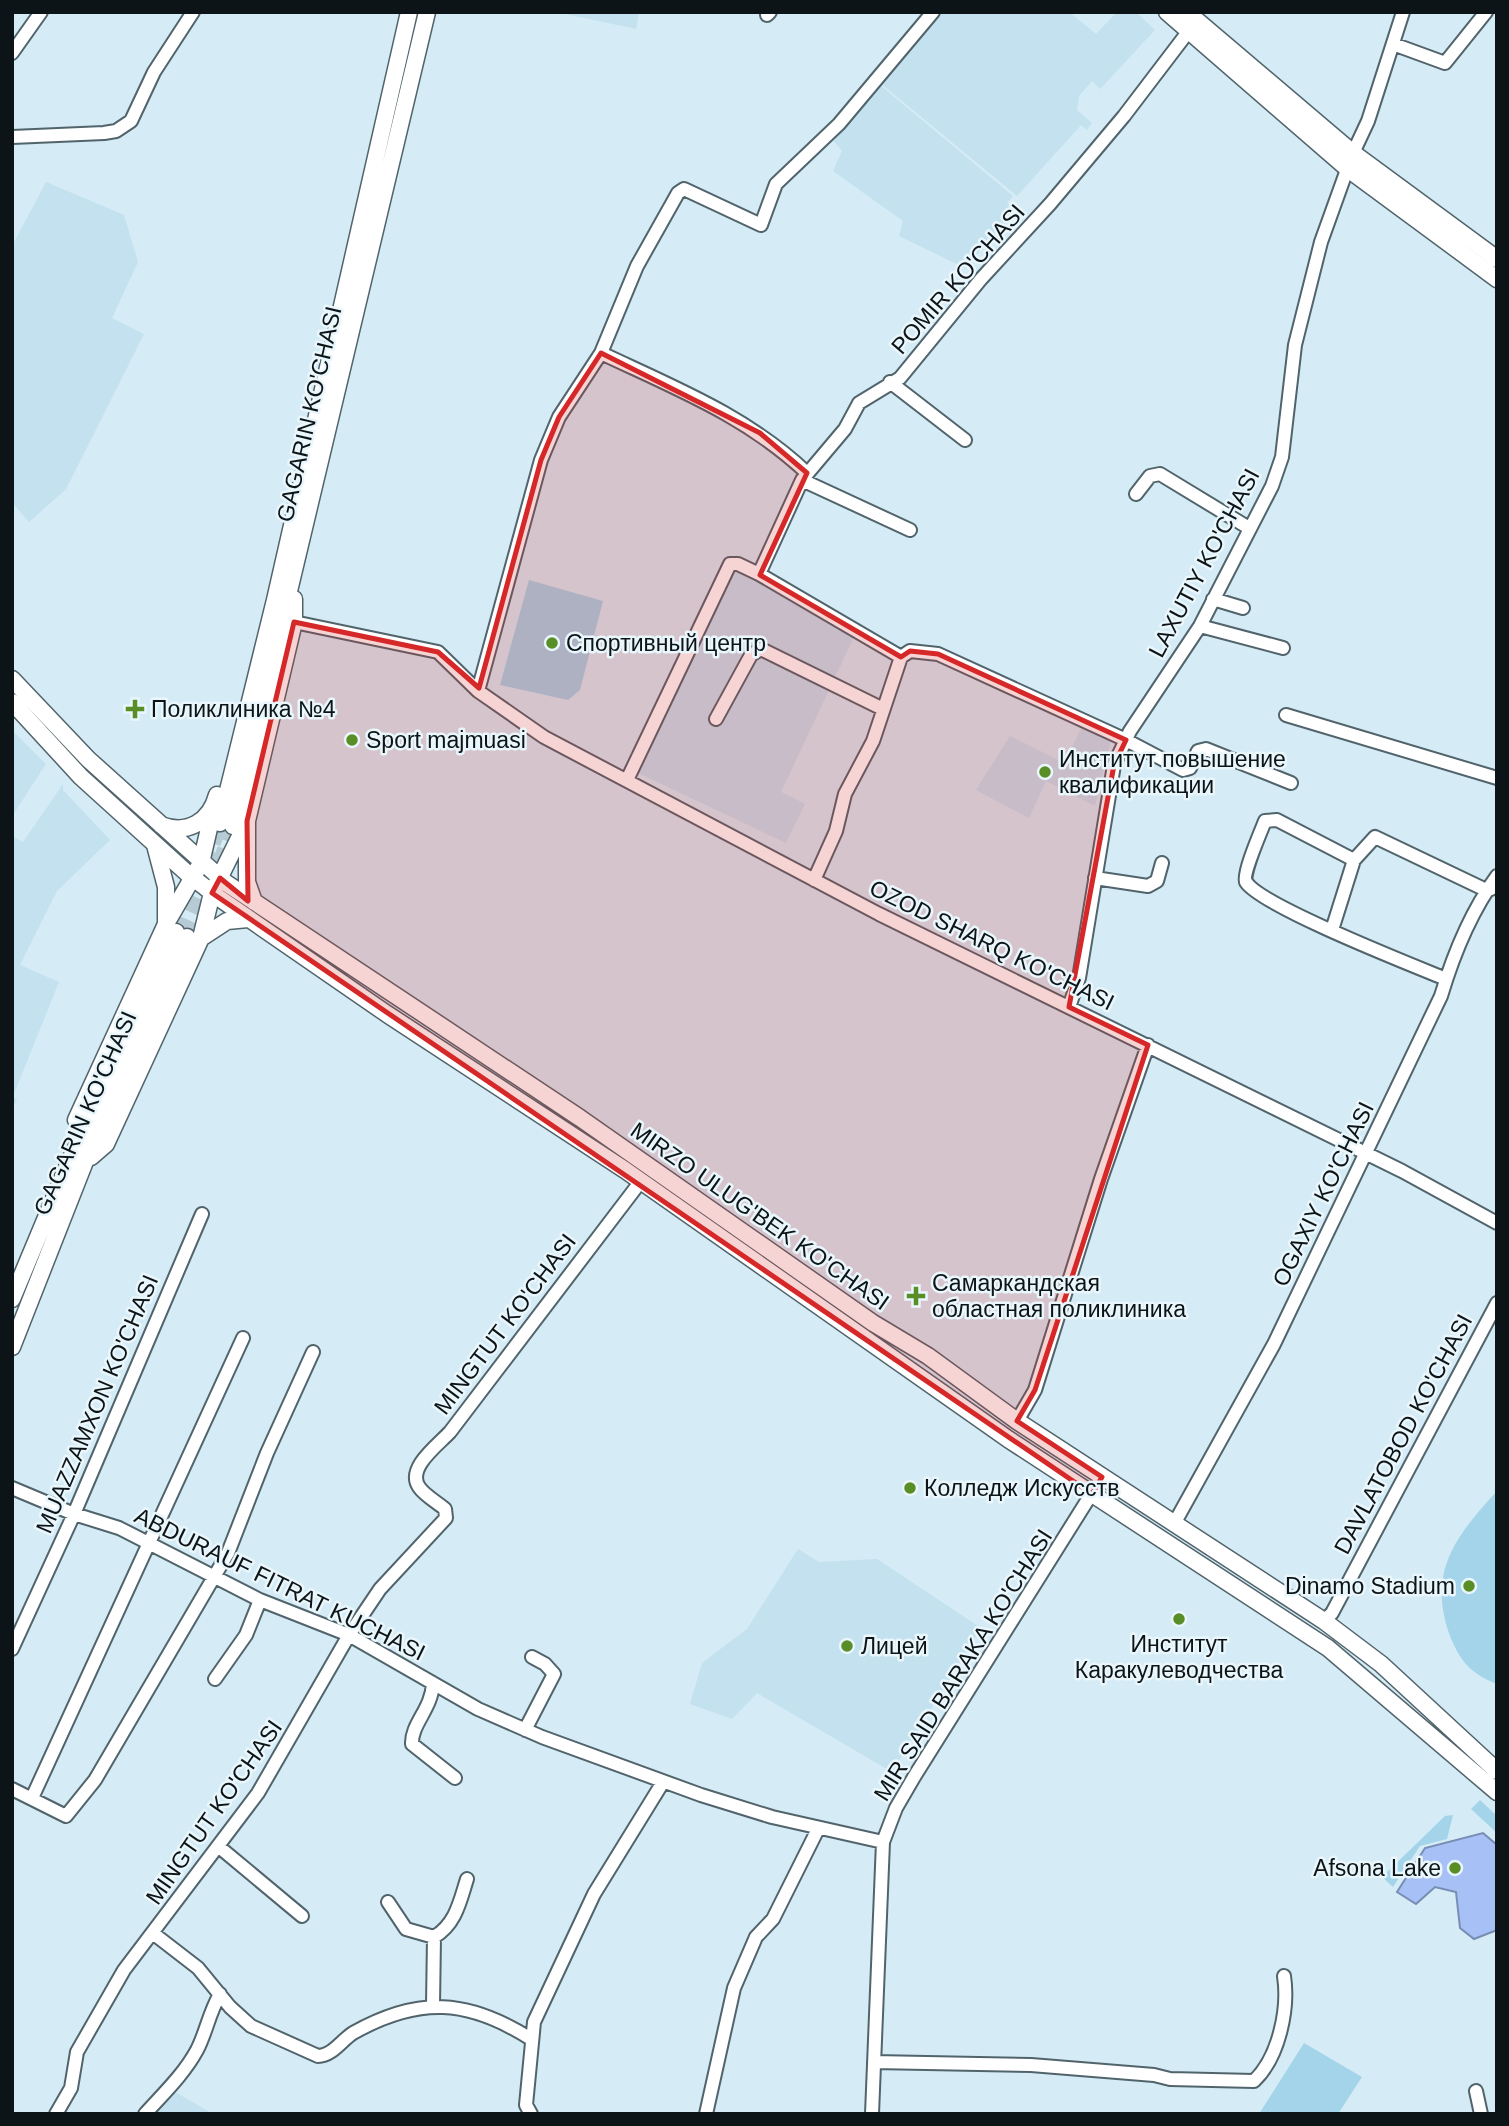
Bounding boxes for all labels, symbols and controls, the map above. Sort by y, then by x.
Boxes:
street label: POMIR KO'CHASI [886,199,1030,359]
street label: GAGARIN KO'CHASI [272,304,346,524]
street label: LAXUTIY KO'CHASI [1143,464,1265,662]
place label: Спортивный центр [566,630,766,656]
marker: Спортивный центр [544,635,560,651]
place label: Поликлиника №4 [151,696,336,722]
marker: Поликлиника №4 [125,699,145,719]
place label: Sport majmuasi [366,727,526,753]
marker: Sport majmuasi [344,732,360,748]
place label: Институт повышение квалификации [1059,746,1286,798]
marker: Институт повышение квалификации [1037,764,1053,780]
street label: OZOD SHARQ KO'CHASI [865,874,1119,1016]
street label: GAGARIN KO'CHASI [28,1007,142,1219]
street label: OGAXIY KO'CHASI [1267,1097,1379,1291]
street label: MIRZO ULUG'BEK KO'CHASI [626,1117,894,1315]
street label: MINGTUT KO'CHASI [429,1229,581,1419]
place label: Самаркандская областная поликлиника [932,1270,1186,1322]
street label: MUAZZAMXON KO'CHASI [31,1271,163,1537]
marker: Самаркандская областная поликлиника [906,1286,926,1306]
street label: DAVLATOBOD KO'CHASI [1329,1310,1477,1558]
place label: Колледж Искусств [924,1475,1119,1501]
marker: Колледж Искусств [902,1480,918,1496]
street label: ABDURAUF FITRAT KUCHASI [131,1502,429,1666]
street label: MIR SAID BARAKA KO'CHASI [869,1525,1057,1805]
place label: Dinamo Stadium [1285,1573,1455,1599]
marker: Dinamo Stadium [1461,1578,1477,1594]
marker: Институт Каракулеводчества [1171,1611,1187,1627]
place label: Институт Каракулеводчества [1075,1631,1283,1683]
place label: Лицей [861,1633,928,1659]
marker: Лицей [839,1638,855,1654]
street label: MINGTUT KO'CHASI [141,1715,287,1909]
place label: Afsona Lake [1313,1855,1441,1881]
marker: Afsona Lake [1447,1860,1463,1876]

